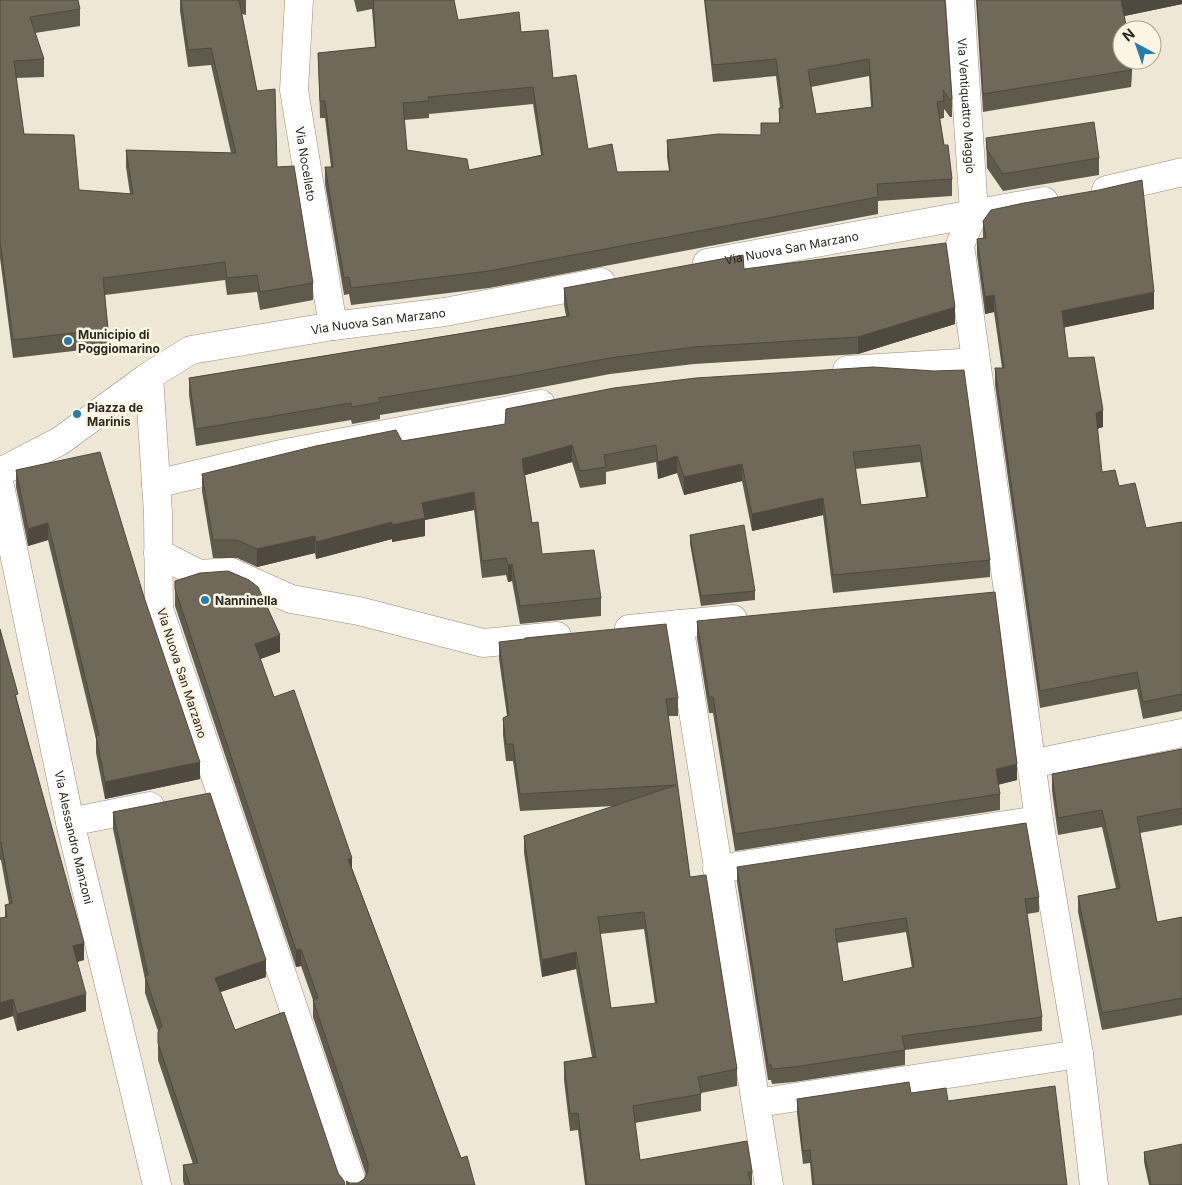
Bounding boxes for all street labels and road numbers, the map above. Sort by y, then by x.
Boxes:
street label: Via Ventiquattro Maggio [955,37,979,174]
street label: Via Nocelleto [293,126,320,202]
street label: Via Nuova San Marzano [723,228,860,267]
street label: Via Nuova San Marzano [310,304,447,337]
street label: Via Nuova San Marzano [154,606,210,740]
street label: Via Alessandro Manzoni [52,769,97,906]

